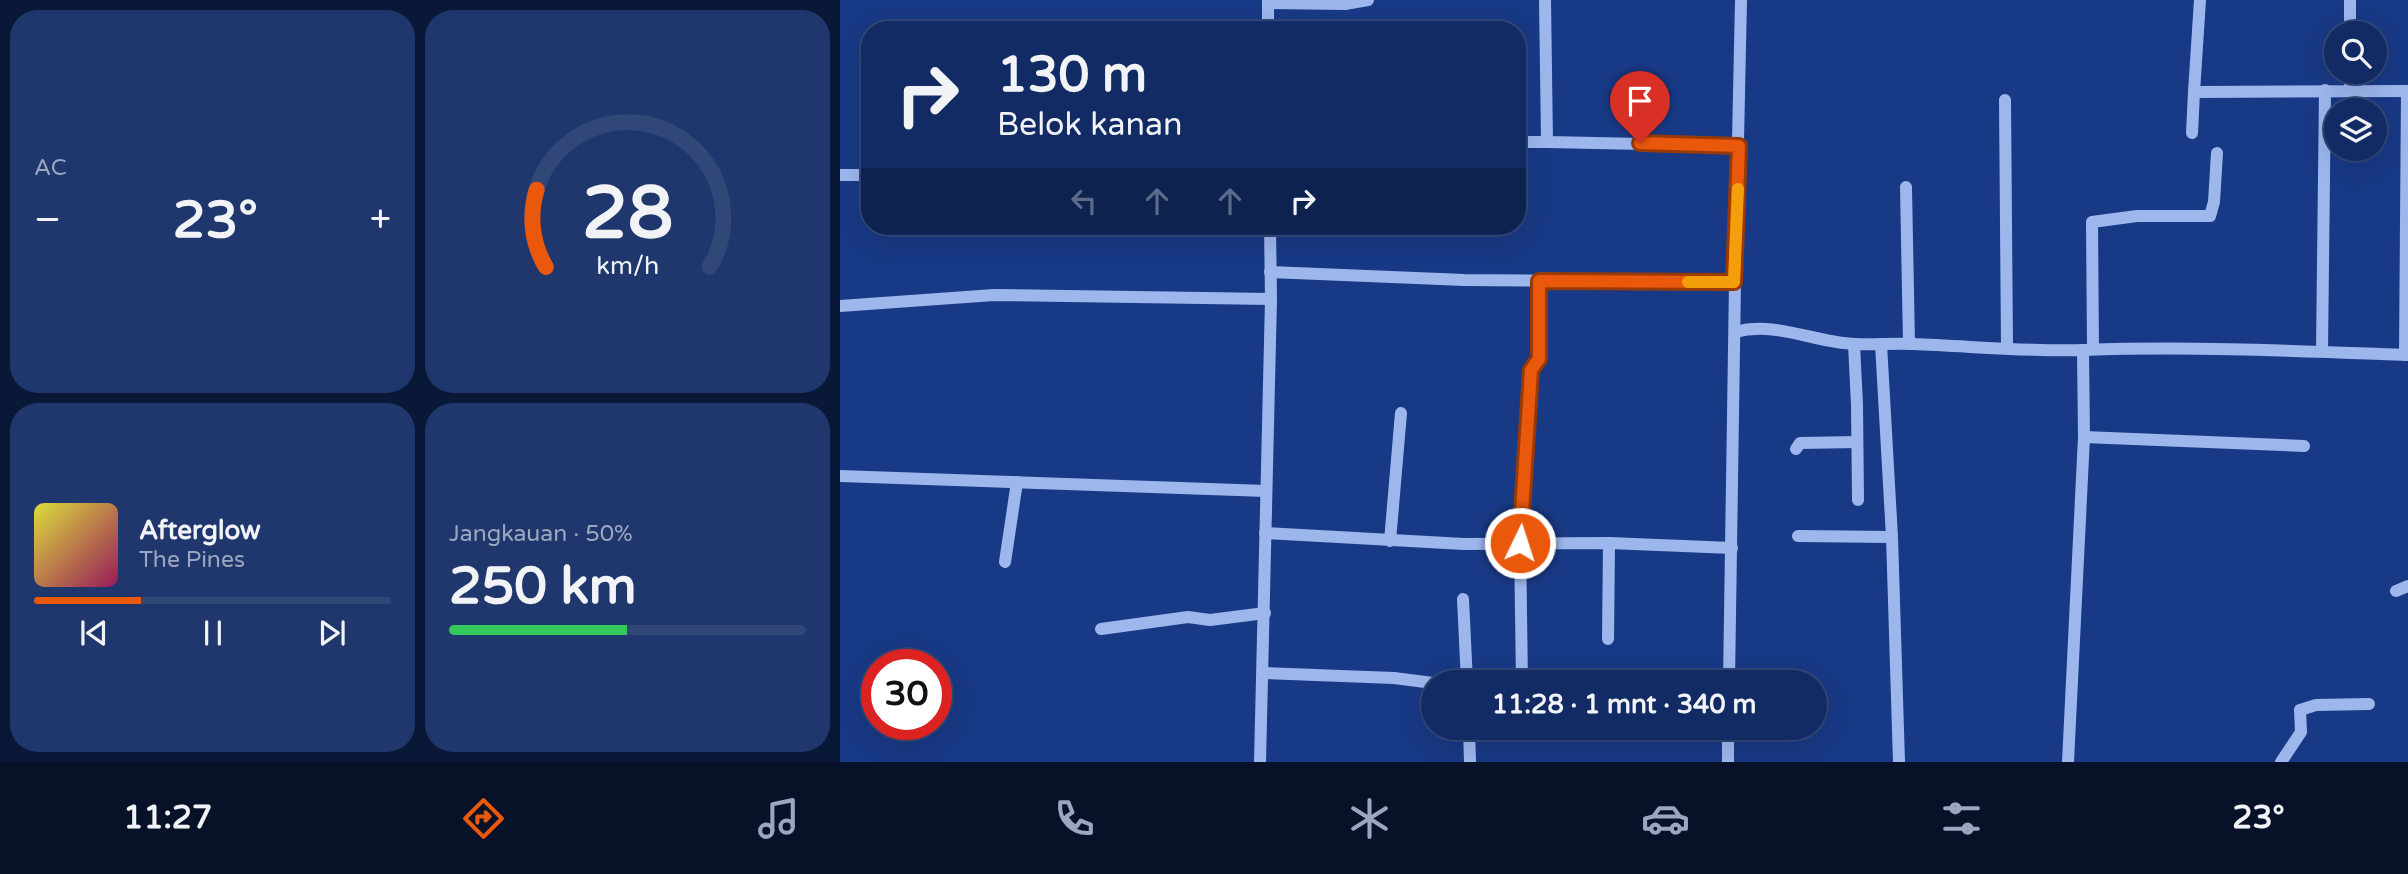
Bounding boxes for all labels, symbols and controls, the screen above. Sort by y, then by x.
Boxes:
map controls [2324,21,2387,161]
button: search [2324,21,2387,84]
text: 130 m [997,46,1147,105]
icon: right [882,49,973,140]
pin [1610,71,1670,143]
icon: arrive [1621,82,1659,120]
button: layers [2324,98,2387,161]
text: Belok kanan [997,106,1182,144]
text: AC [34,154,67,182]
text: 28 [582,171,673,259]
icon: left [1065,182,1103,220]
icon: ahead [1138,182,1176,220]
icon: ahead [1211,182,1249,220]
icon: right [1284,182,1322,220]
text: 23° [173,189,258,252]
text: − [34,197,61,243]
text: + [370,197,391,243]
text: km/h [596,251,659,281]
position arrow [1483,506,1557,580]
text: Afterglow [139,515,261,546]
text: Jangkauan · 50% [449,520,633,548]
text: The Pines [139,546,245,574]
text: 250 km [449,555,637,618]
icon: previous [75,614,113,652]
icon: pause [194,614,232,652]
icon: next [313,614,351,652]
speed limit sign: 30 [861,649,952,740]
text: 11:28 · 1 mnt · 340 m [1492,689,1756,720]
icon: directions [459,794,508,843]
icon: music [754,794,803,843]
icon: phone [1050,794,1099,843]
icon: climate [1345,794,1394,843]
icon: car [1641,794,1690,843]
icon: filters [1937,794,1986,843]
text: 11:27 [123,799,212,837]
text: 23° [2232,799,2285,837]

